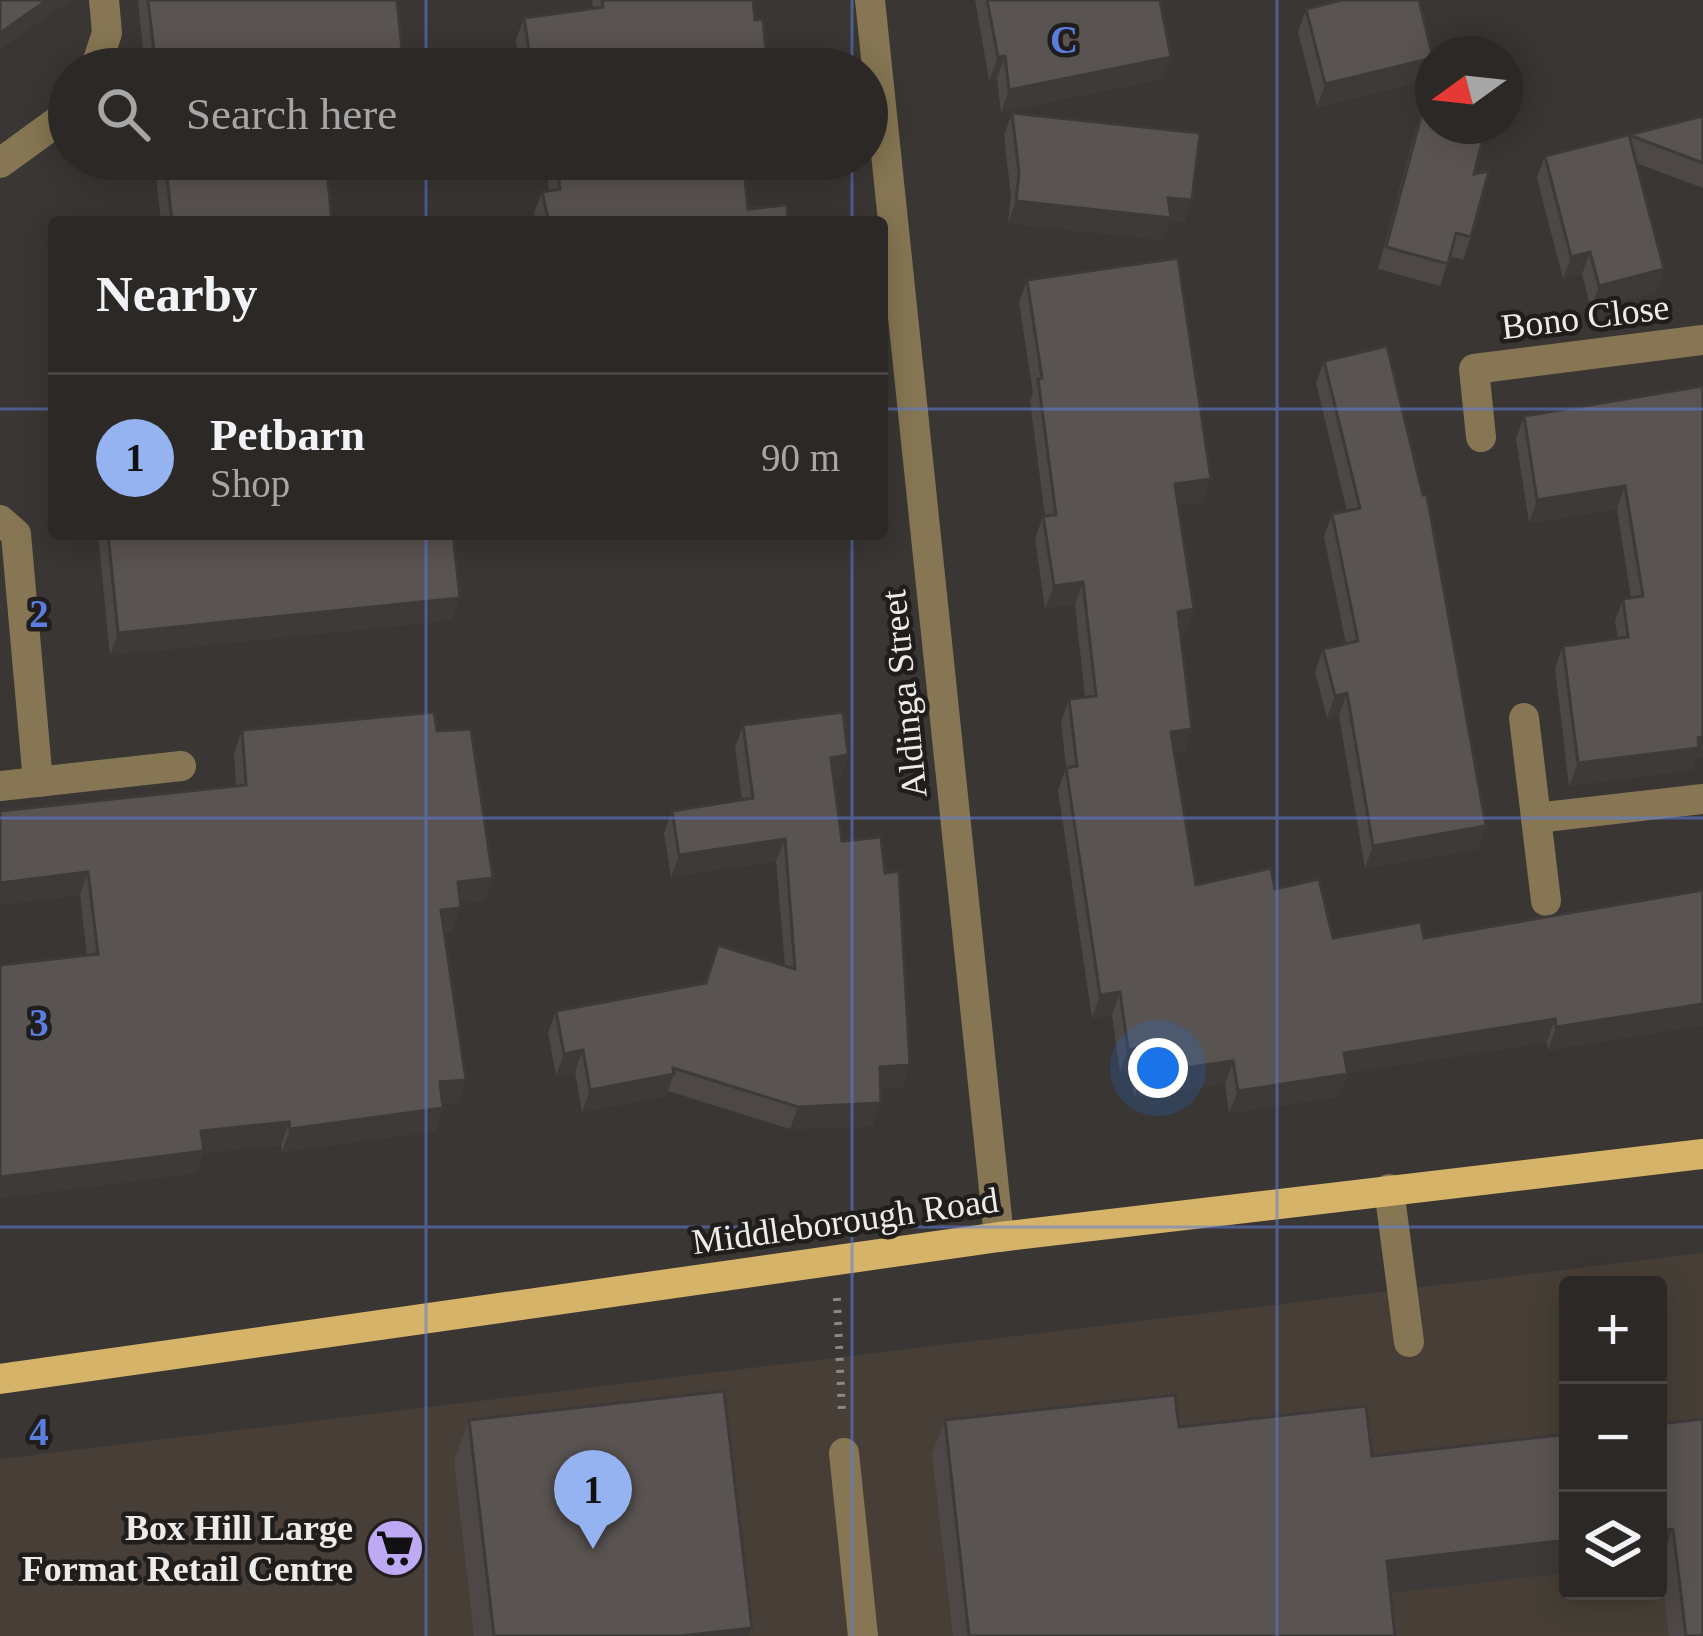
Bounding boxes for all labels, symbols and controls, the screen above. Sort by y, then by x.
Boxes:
text: C [1050,18,1078,61]
north arrow [1415,36,1523,144]
search box [48,48,888,180]
icon: search [90,81,156,147]
text: Search here [186,89,397,139]
text: Nearby [96,266,257,322]
street label: Bono Close [1499,287,1671,347]
text: Petbarn [210,410,365,460]
text: 1 [125,436,145,479]
text: 90 m [761,436,840,479]
text: Shop [210,462,290,505]
street label: Aldinga Street [873,588,935,800]
text: 2 [29,592,49,635]
text: 3 [29,1001,49,1044]
your location [1128,1038,1188,1098]
street label: Middleborough Road [689,1180,1001,1262]
map controls [1559,1276,1667,1600]
button: + [1559,1276,1667,1384]
button: − [1559,1384,1667,1492]
text: 4 [29,1410,49,1453]
pin: 1 [554,1450,632,1549]
button: layers [1559,1492,1667,1600]
place label: Box Hill Large Format Retail Centre [22,1508,353,1589]
supermarket icon: Box Hill Large Format Retail Centre [364,1517,426,1579]

